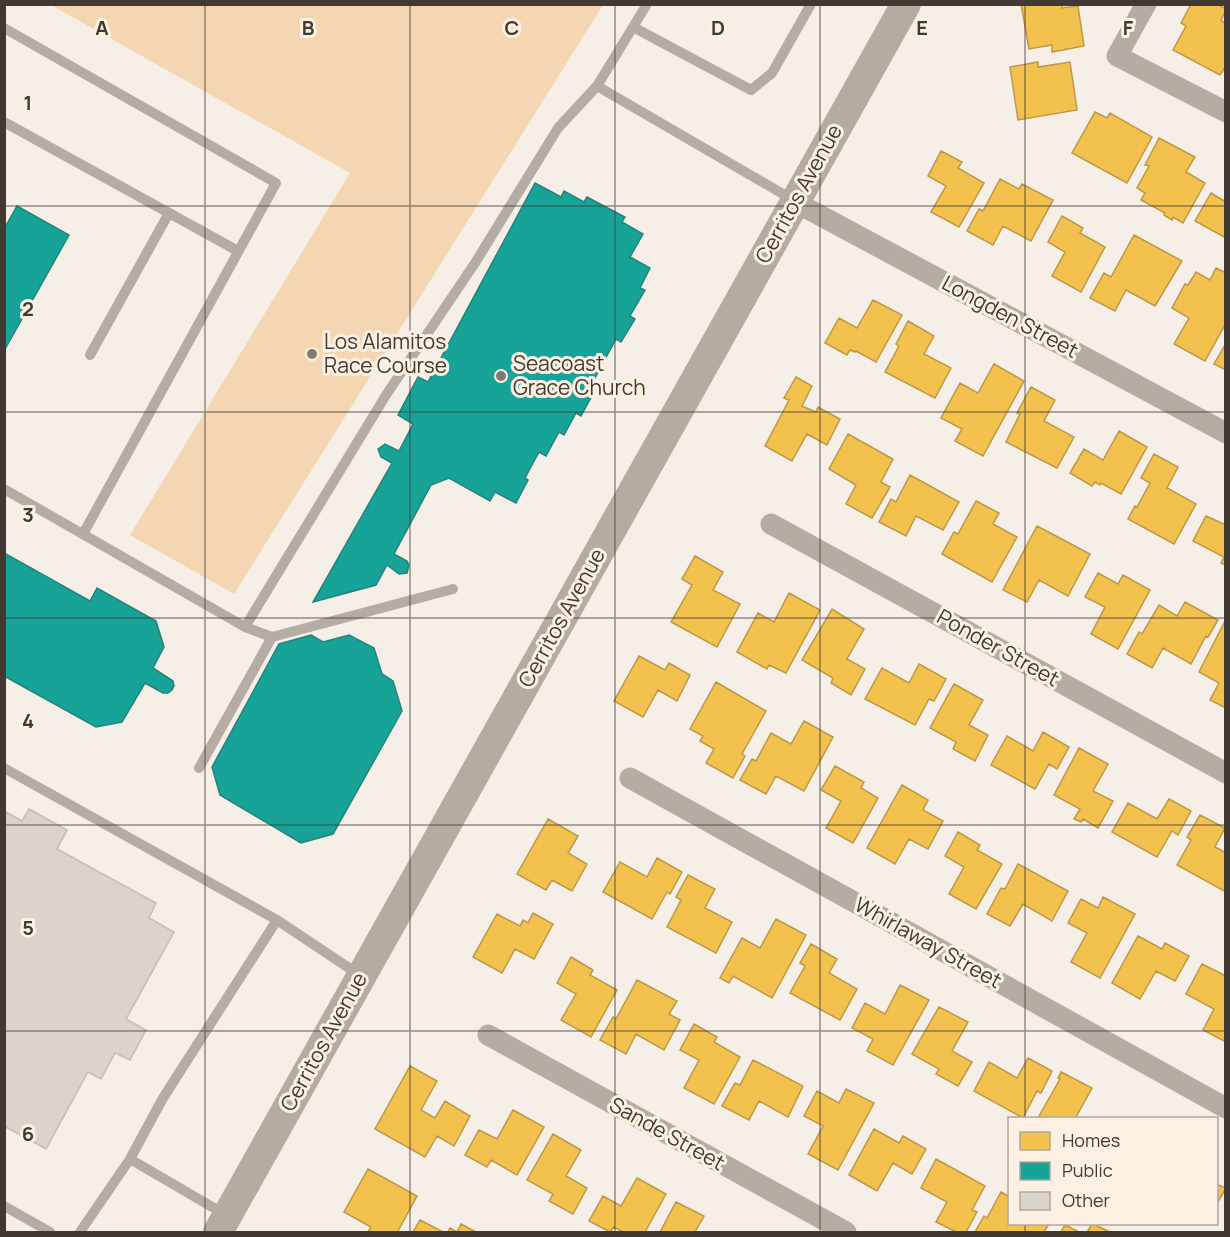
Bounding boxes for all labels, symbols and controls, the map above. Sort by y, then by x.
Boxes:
text: A [95,14,109,41]
text: B [302,14,315,41]
text: C [505,14,519,41]
text: D [711,14,725,41]
text: E [916,14,928,41]
text: F [1123,14,1134,41]
text: 1 [24,89,32,116]
street label: Cerritos Avenue [748,119,848,268]
street label: Longden Street [937,268,1084,364]
text: 2 [22,295,34,322]
place label: Los Alamitos Race Course [324,327,447,379]
marker: Los Alamitos Race Course [305,347,319,361]
place label: Seacoast Grace Church [513,349,646,401]
marker: Seacoast Grace Church [494,369,508,383]
text: 3 [22,501,34,528]
street label: Cerritos Avenue [511,543,611,692]
street label: Ponder Street [932,602,1065,692]
text: 4 [22,707,34,734]
street label: Whirlaway Street [850,890,1007,994]
text: 5 [22,914,34,941]
street label: Cerritos Avenue [273,967,373,1116]
street label: Sande Street [605,1090,730,1176]
legend [1008,1117,1218,1225]
text: 6 [22,1120,34,1147]
text: Homes [1062,1128,1120,1152]
text: Public [1062,1158,1113,1182]
text: Other [1062,1188,1110,1212]

